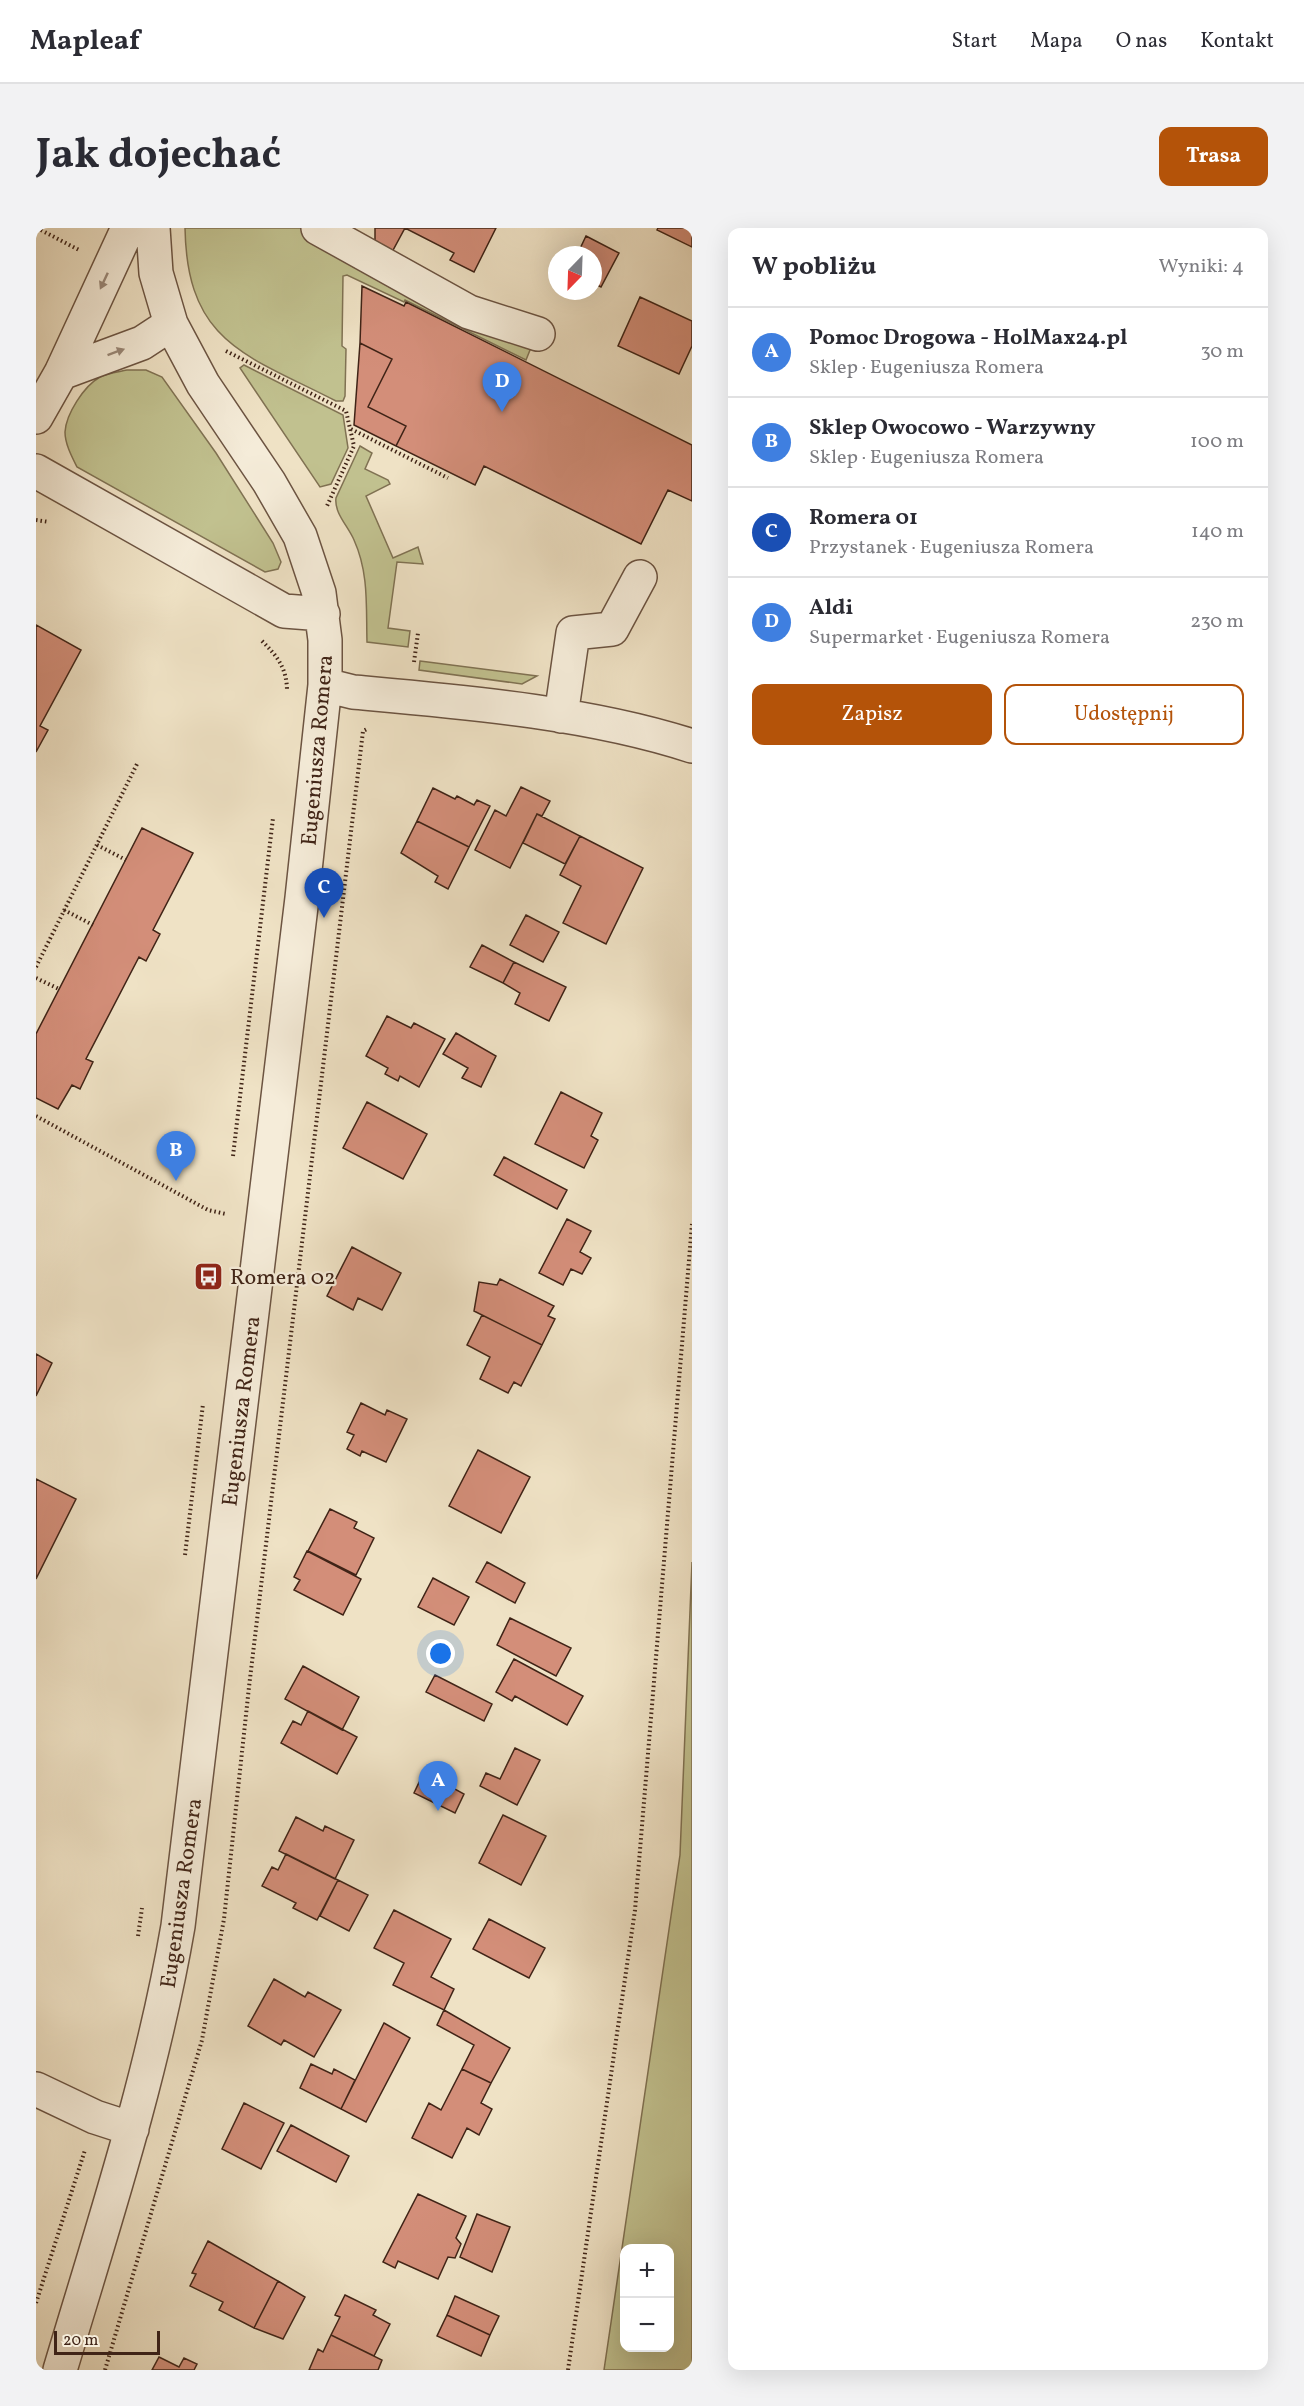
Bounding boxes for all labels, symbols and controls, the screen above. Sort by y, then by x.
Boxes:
text: Mapleaf [30,22,140,61]
text: Start [952,27,997,56]
text: Mapa [1030,27,1083,56]
text: O nas [1116,27,1167,56]
text: Kontakt [1200,27,1274,56]
text: Jak dojechać [36,127,281,186]
button: Trasa [1159,127,1268,186]
north arrow [548,246,602,300]
text: W pobliżu [752,249,876,285]
text: Wyniki: 4 [1158,253,1244,281]
one-way arrow [99,273,108,290]
text: Pomoc Drogowa - HolMax24.pl [809,323,1128,354]
text: A [764,338,779,366]
text: 30 m [1200,338,1244,366]
one-way arrow [107,347,125,357]
text: Sklep · Eugeniusza Romera [809,354,1044,382]
pin: D [482,362,522,412]
text: Sklep Owocowo - Warzywny [809,413,1096,444]
text: B [765,428,778,456]
text: 100 m [1190,428,1244,456]
text: Sklep · Eugeniusza Romera [809,444,1044,472]
text: Romera 01 [809,503,918,534]
text: C [765,518,778,546]
text: 140 m [1191,518,1244,546]
text: Przystanek · Eugeniusza Romera [809,534,1094,562]
text: Aldi [809,593,853,624]
text: D [764,608,779,636]
text: 230 m [1190,608,1244,636]
text: Supermarket · Eugeniusza Romera [809,624,1110,652]
street label: Eugeniusza Romera [295,653,342,847]
button: Zapisz [752,684,992,745]
button: Udostępnij [1004,684,1244,745]
pin: C [304,868,344,918]
pin: B [156,1132,196,1181]
bus stop icon: Romera 02 [193,1260,225,1292]
place label: Romera 02 [230,1263,336,1294]
street label: Eugeniusza Romera [215,1314,270,1508]
your location [426,1639,455,1668]
pin: A [418,1762,458,1811]
street label: Eugeniusza Romera [154,1796,211,1990]
map controls [620,2244,674,2352]
button: + [620,2244,674,2298]
button: − [620,2298,674,2352]
scale bar [54,2328,160,2356]
text: 20 m [63,2330,98,2352]

